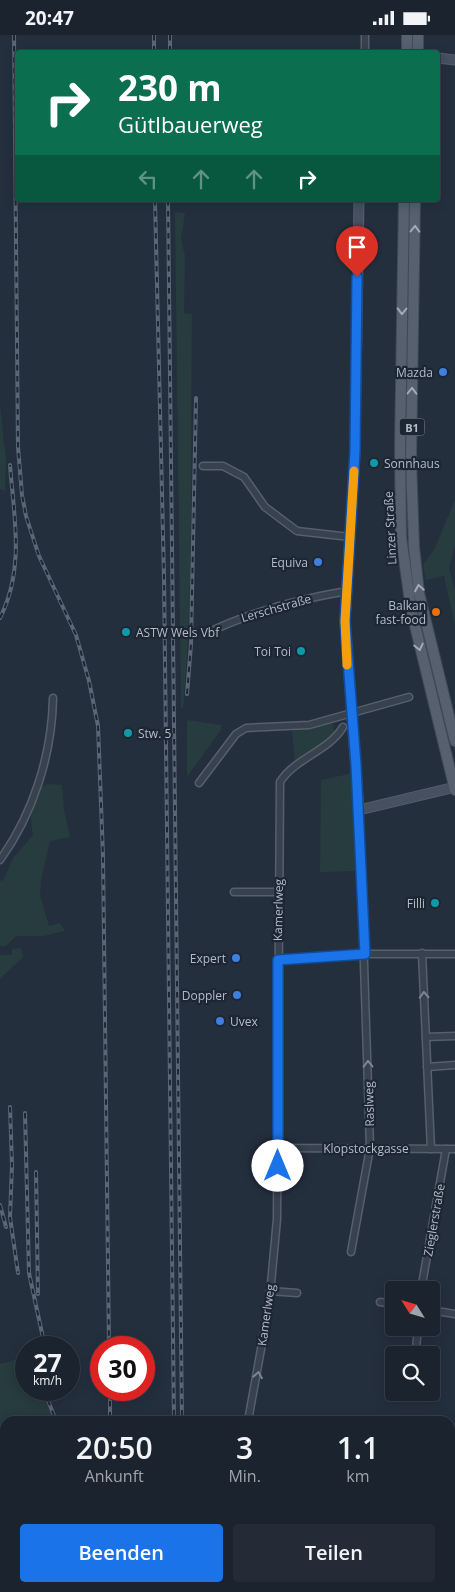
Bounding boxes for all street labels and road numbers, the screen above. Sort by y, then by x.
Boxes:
road number: B1 [400,419,424,436]
street label: Linzer Straße [380,491,400,565]
street label: Lerschstraße [239,590,313,626]
street label: Kamerlweg [269,878,287,941]
street label: Raslweg [360,1081,378,1127]
street label: Klopstockgasse [323,1140,409,1157]
street label: Zieglerstraße [419,1182,449,1258]
street label: Kamerlweg [253,1282,279,1347]

